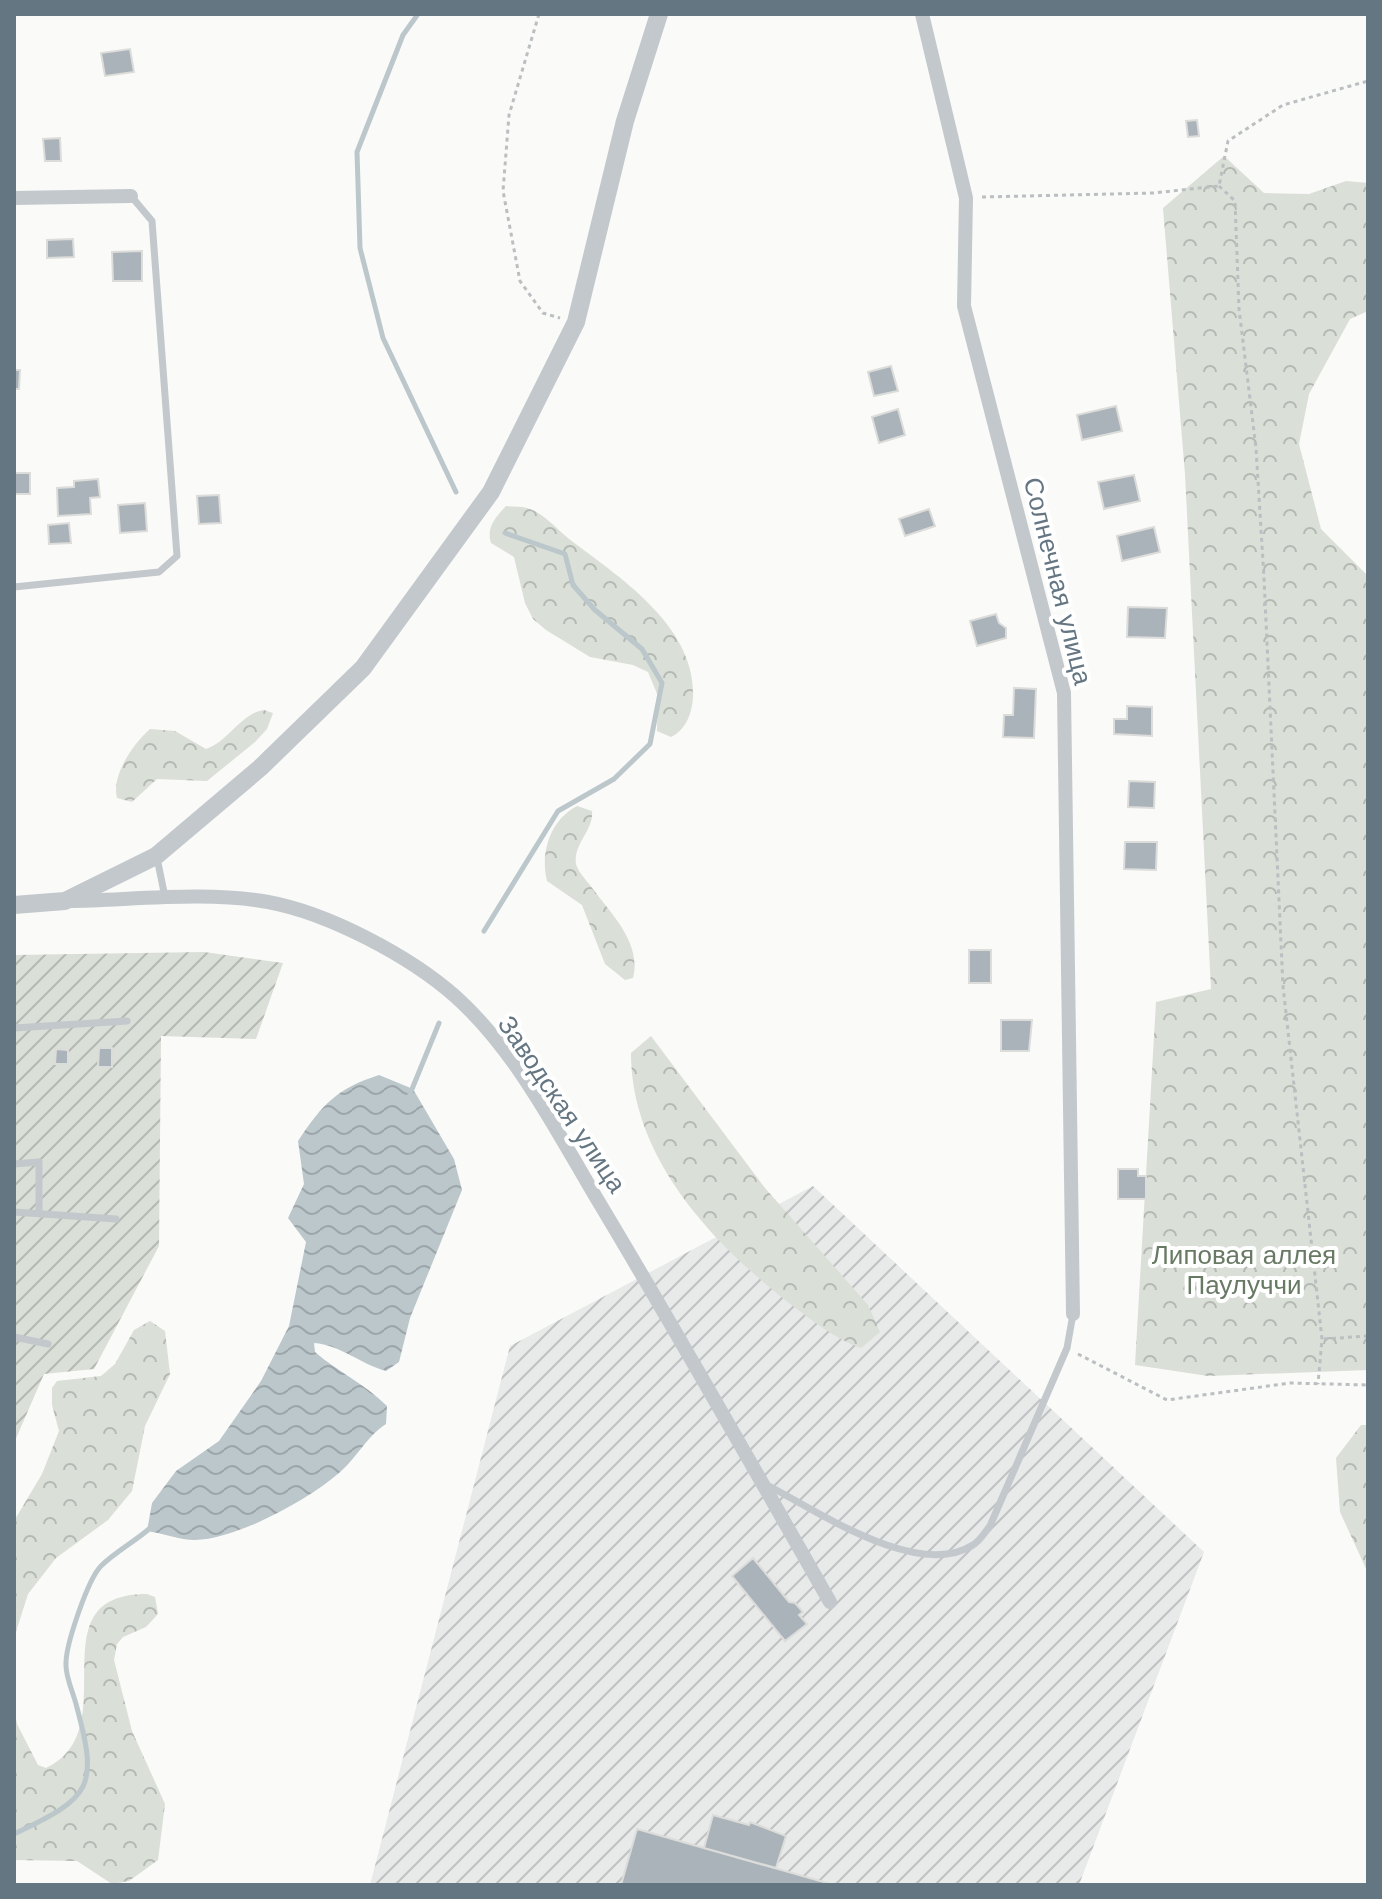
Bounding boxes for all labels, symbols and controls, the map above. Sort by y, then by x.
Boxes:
street label: Солнечная улица [1018,474,1098,688]
street label: Заводская улица [492,1010,632,1198]
park label: Липовая аллея Паулуччи [1152,1240,1336,1300]

